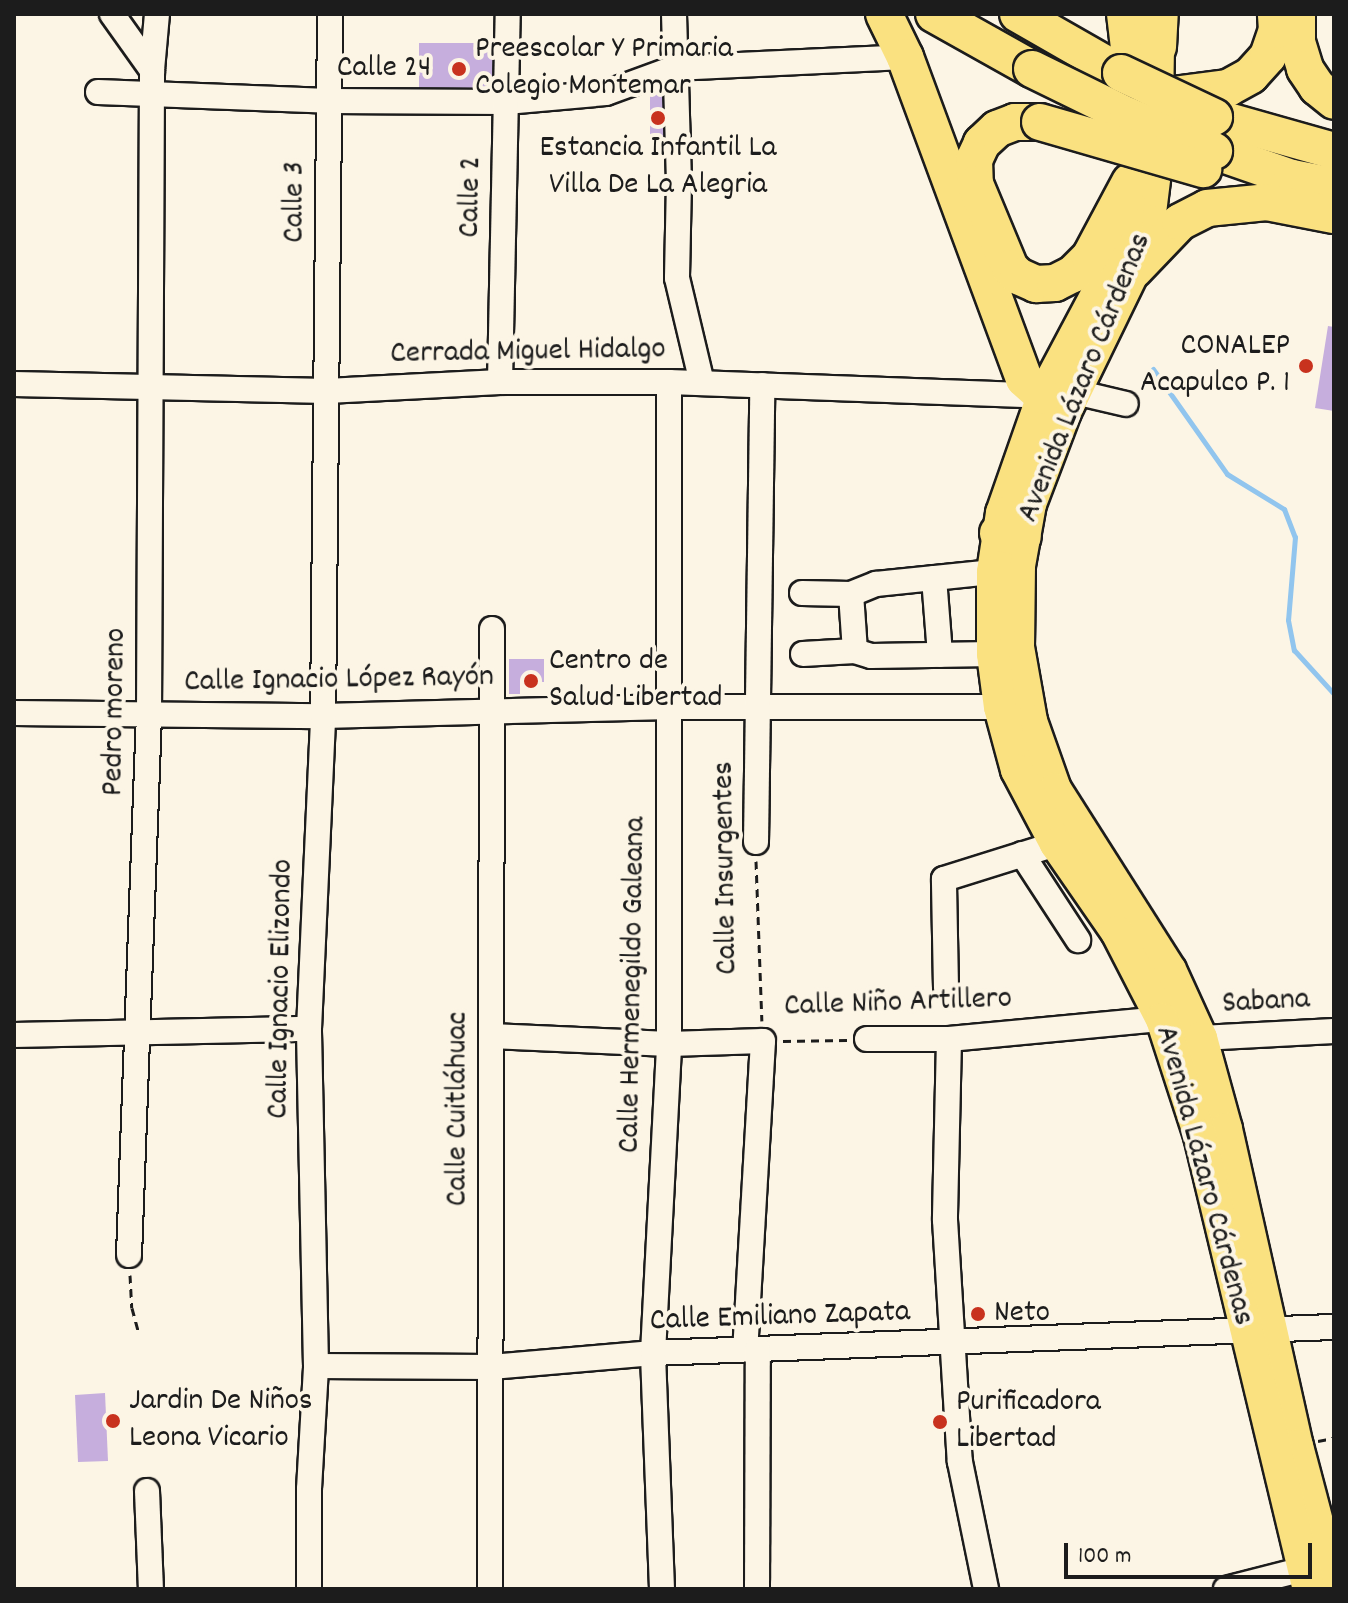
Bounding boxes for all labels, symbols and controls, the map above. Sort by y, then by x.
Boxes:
place label: Preescolar Y Primaria Colegio Montemar [475,32,733,107]
street label: Calle 24 [337,50,431,88]
marker: Preescolar Y Primaria Colegio Montemar [450,60,468,78]
marker: Estancia Infantil La Villa De La Alegria [649,109,667,127]
place label: Estancia Infantil La Villa De La Alegria [539,131,777,206]
street label: Calle 2 [452,156,492,238]
street label: Calle 3 [277,161,315,243]
street label: Avenida Lázaro Cárdenas [1010,228,1162,528]
place label: CONALEP Acapulco P. 1 [1140,329,1290,404]
street label: Cerrada Miguel Hidalgo [390,331,666,375]
marker: CONALEP Acapulco P. 1 [1297,357,1315,375]
street label: Pedro moreno [95,628,137,796]
place label: Centro de Salud Libertad [549,644,722,719]
street label: Calle Ignacio López Rayón [184,659,494,703]
marker: Centro de Salud Libertad [520,670,542,692]
street label: Calle Insurgentes [706,761,748,975]
street label: Calle Hermenegildo Galeana [612,816,656,1154]
street label: Calle Ignacio Elizondo [261,859,303,1119]
street label: Calle Niño Artillero [783,981,1013,1027]
street label: Sabana [1221,982,1311,1024]
street label: Calle Cuitláhuac [440,1012,478,1206]
street label: Avenida Lázaro Cárdenas [1145,1022,1261,1330]
street label: Calle Emiliano Zapata [649,1294,911,1342]
place label: Neto [994,1295,1050,1333]
marker: Neto [969,1305,987,1323]
place label: Jardin De Niños Leona Vicario [129,1384,313,1459]
place label: Purificadora Libertad [956,1385,1101,1460]
marker: Jardin De Niños Leona Vicario [104,1412,122,1430]
marker: Purificadora Libertad [931,1413,949,1431]
scale bar [1068,1527,1316,1577]
text: 100 m [1078,1540,1131,1574]

